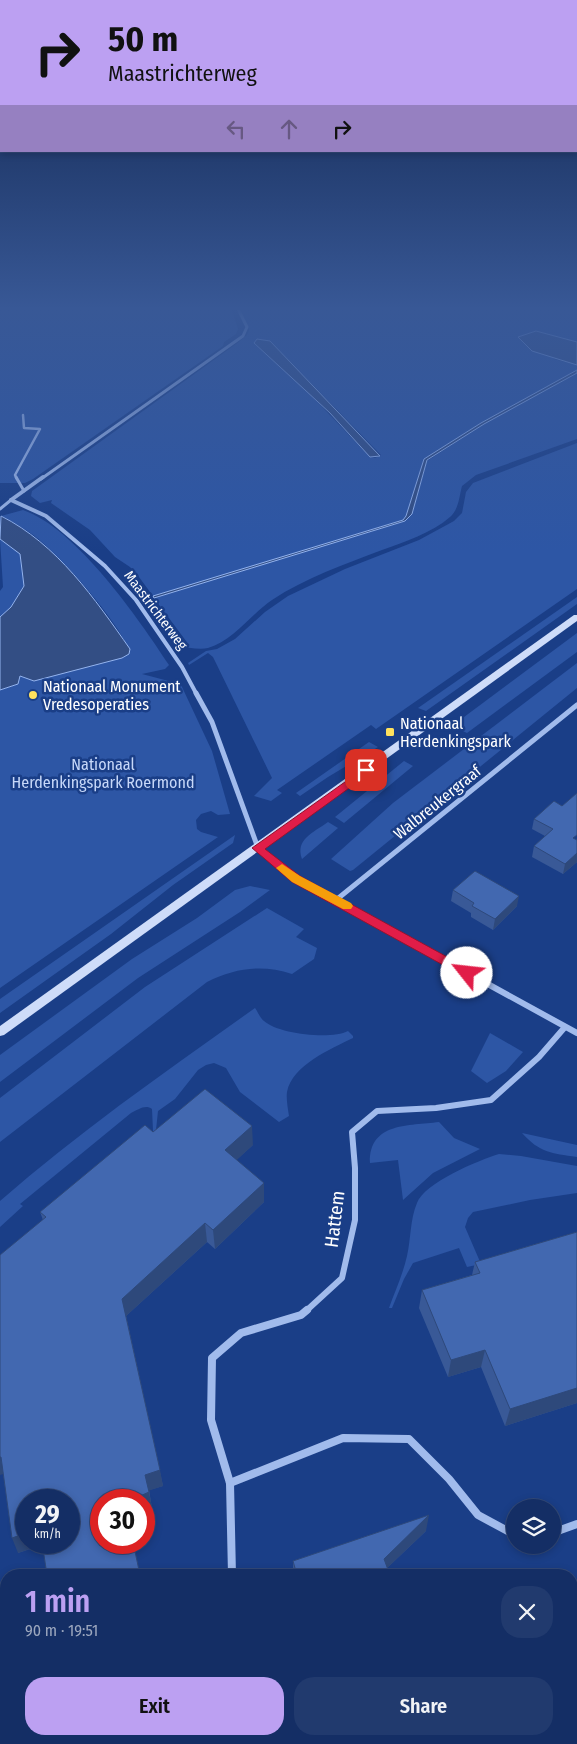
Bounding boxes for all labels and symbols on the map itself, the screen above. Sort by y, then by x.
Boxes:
street label: Maastrichterweg [120,567,191,654]
place label: Nationaal Monument Vredesoperaties [43,677,181,714]
marker: Nationaal Monument Vredesoperaties [27,689,39,701]
place label: Nationaal Herdenkingspark [400,714,512,751]
marker: Nationaal Herdenkingspark [384,726,396,738]
pin [345,749,387,791]
park label: Nationaal Herdenkingspark Roermond [12,755,194,792]
street label: Walbreukergraaf [390,761,486,843]
position arrow [440,946,492,998]
street label: Hattem [320,1189,349,1249]
speed limit sign: 30 [90,1489,155,1554]

